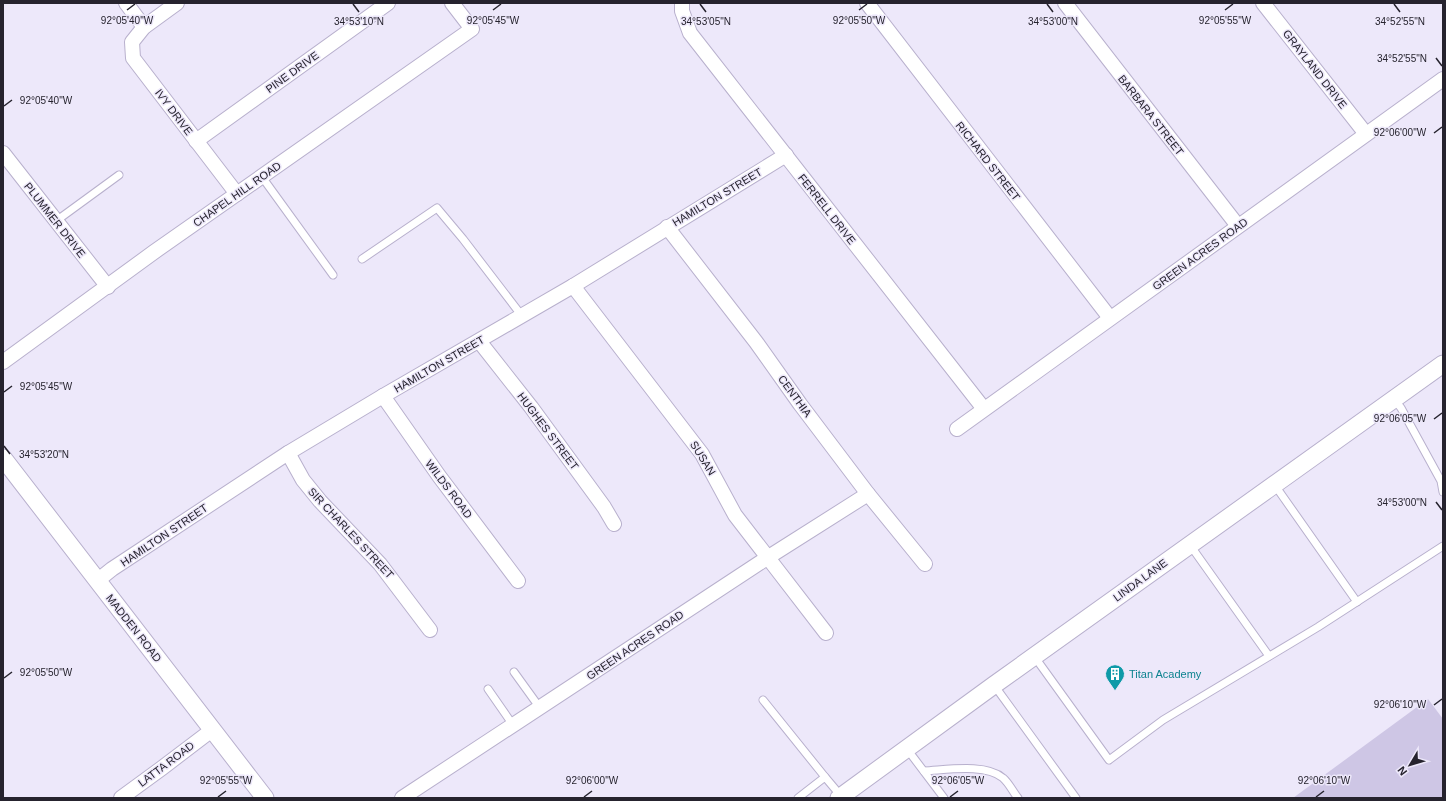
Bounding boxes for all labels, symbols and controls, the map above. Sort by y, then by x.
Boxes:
text: 92°05'40"W [101,15,154,26]
text: 92°05'45"W [467,15,520,26]
text: 92°05'50"W [833,15,886,26]
text: 92°05'55"W [1199,15,1252,26]
text: 34°53'10"N [334,16,384,27]
text: 34°53'05"N [681,16,731,27]
text: 34°53'00"N [1028,16,1078,27]
text: 34°52'55"N [1375,16,1425,27]
street label: GRAYLAND DRIVE [1281,27,1349,111]
street label: PINE DRIVE [263,49,321,95]
text: 34°52'55"N [1377,53,1427,64]
street label: BARBARA STREET [1116,73,1186,158]
street label: IVY DRIVE [153,87,195,137]
text: 92°05'40"W [20,95,73,106]
street label: RICHARD STREET [954,119,1023,203]
text: 92°06'00"W [1374,127,1427,138]
street label: CHAPEL HILL ROAD [191,159,283,229]
street label: HAMILTON STREET [670,165,764,228]
street label: FERRELL DRIVE [796,172,858,246]
street label: PLUMMER DRIVE [22,180,88,260]
street label: GREEN ACRES ROAD [1150,216,1250,292]
street label: HAMILTON STREET [392,333,487,395]
street label: CENTHIA [776,373,814,420]
text: 92°05'45"W [20,381,73,392]
street label: HUGHES STREET [515,390,581,472]
text: 92°06'05"W [1374,413,1427,424]
street label: SUSAN [688,439,718,477]
text: 34°53'20"N [19,449,69,460]
street label: WILDS ROAD [423,458,475,520]
street label: SIR CHARLES STREET [306,485,396,581]
text: 34°53'00"N [1377,497,1427,508]
street label: HAMILTON STREET [118,501,210,569]
street label: LINDA LANE [1111,556,1169,604]
street label: MADDEN ROAD [104,592,164,664]
street label: GREEN ACRES ROAD [584,608,686,682]
building icon: Titan Academy [1104,663,1126,691]
text: 92°05'50"W [20,667,73,678]
place label: Titan Academy [1129,668,1202,680]
text: 92°06'10"W [1374,699,1427,710]
street label: LATTA ROAD [136,739,196,789]
north arrow [1390,745,1430,785]
text: N [1395,764,1409,778]
text: 92°05'55"W [200,775,253,786]
text: 92°06'00"W [566,775,619,786]
text: 92°06'05"W [932,775,985,786]
text: 92°06'10"W [1298,775,1351,786]

